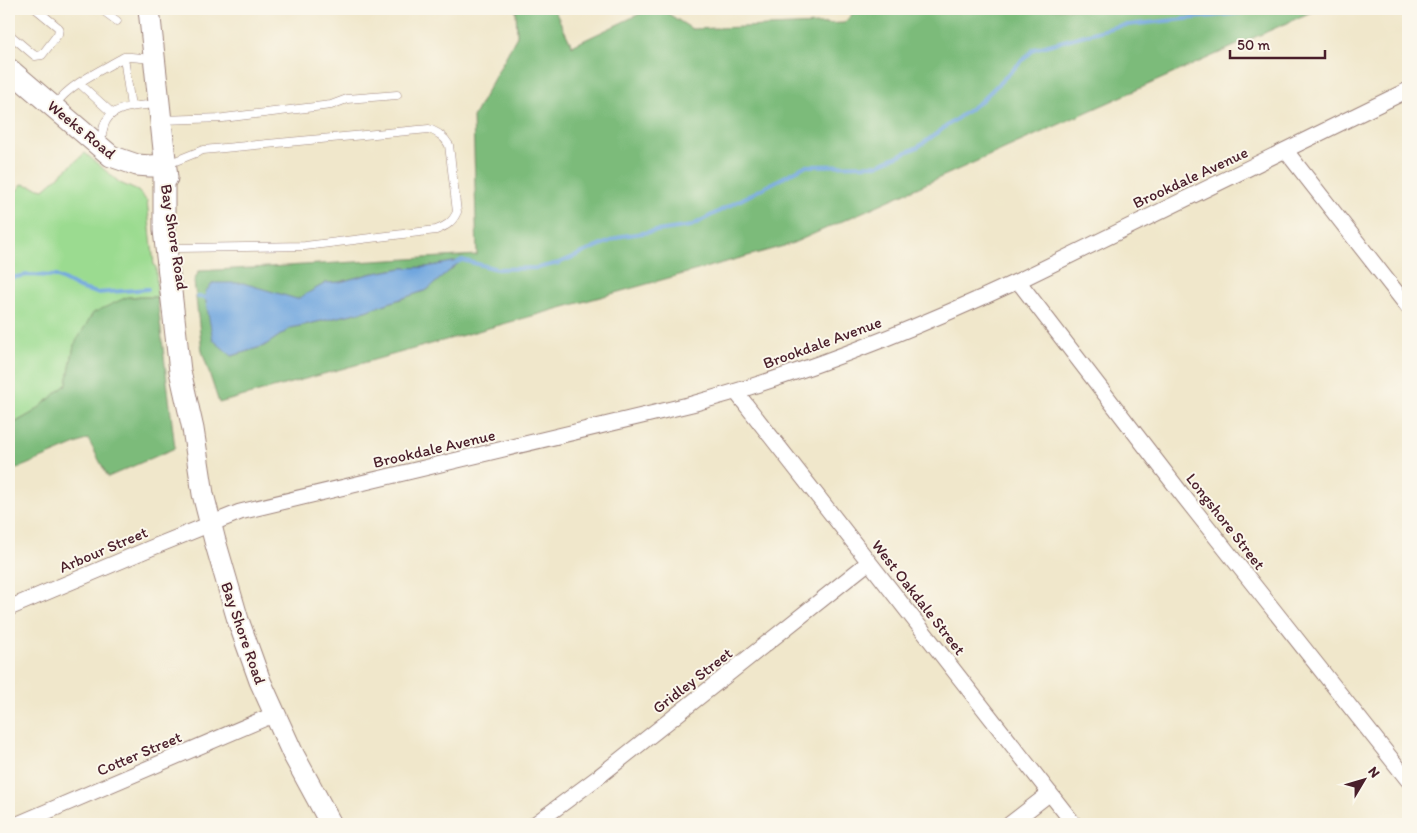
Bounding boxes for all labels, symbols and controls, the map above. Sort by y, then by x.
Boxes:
scale bar [1230,28,1324,60]
text: 50 m [1237,36,1270,54]
street label: Weeks Road [44,96,120,163]
street label: Brookdale Avenue [1130,142,1251,212]
street label: Bay Shore Road [157,183,192,292]
street label: Brookdale Avenue [760,312,884,373]
street label: Brookdale Avenue [371,425,497,472]
street label: Longshore Street [1182,469,1269,573]
street label: Arbour Street [56,522,150,577]
street label: West Oakdale Street [868,536,969,659]
street label: Bay Shore Road [217,579,270,687]
street label: Gridley Street [649,643,736,717]
street label: Cotter Street [94,727,184,780]
north arrow [1340,756,1390,806]
text: N [1364,763,1383,781]

